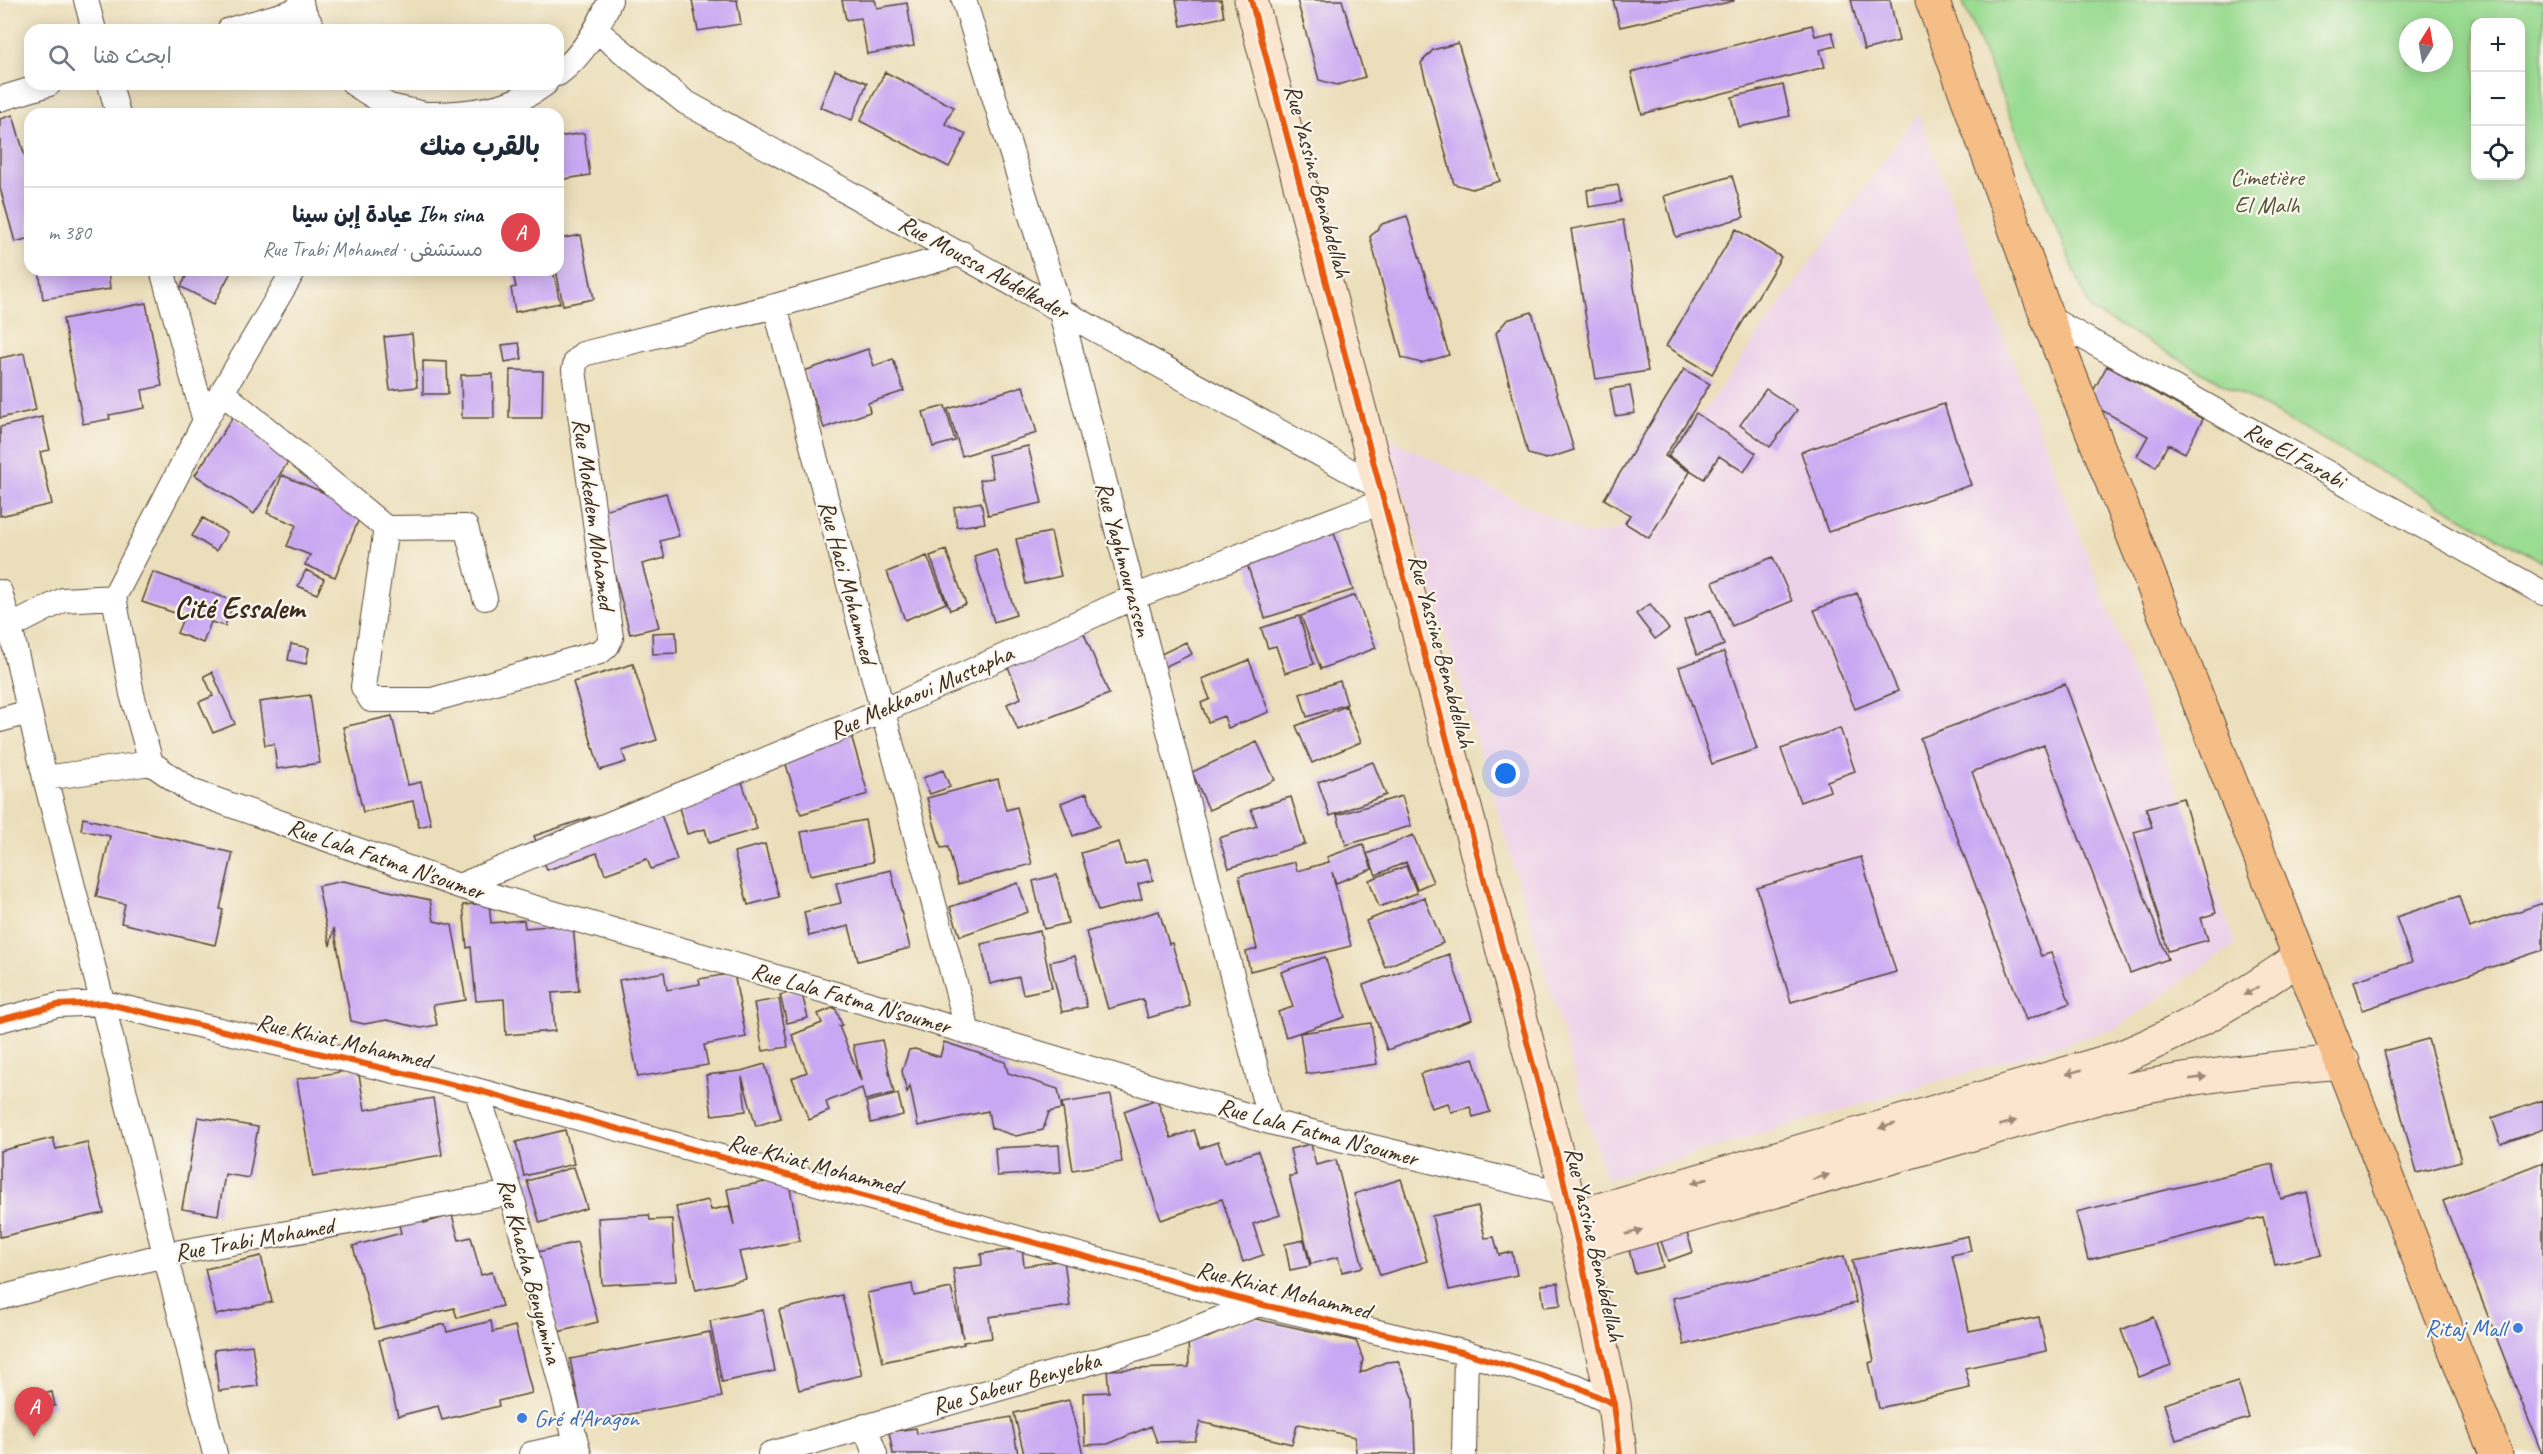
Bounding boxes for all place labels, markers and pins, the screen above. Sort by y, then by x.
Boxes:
place label: Ritaj Mall [2425,1313,2510,1343]
marker: Ritaj Mall [2511,1321,2525,1335]
pin: A [15,1388,54,1437]
place label: Gré d'Aragon [534,1403,640,1433]
marker: Gré d'Aragon [515,1411,529,1425]

